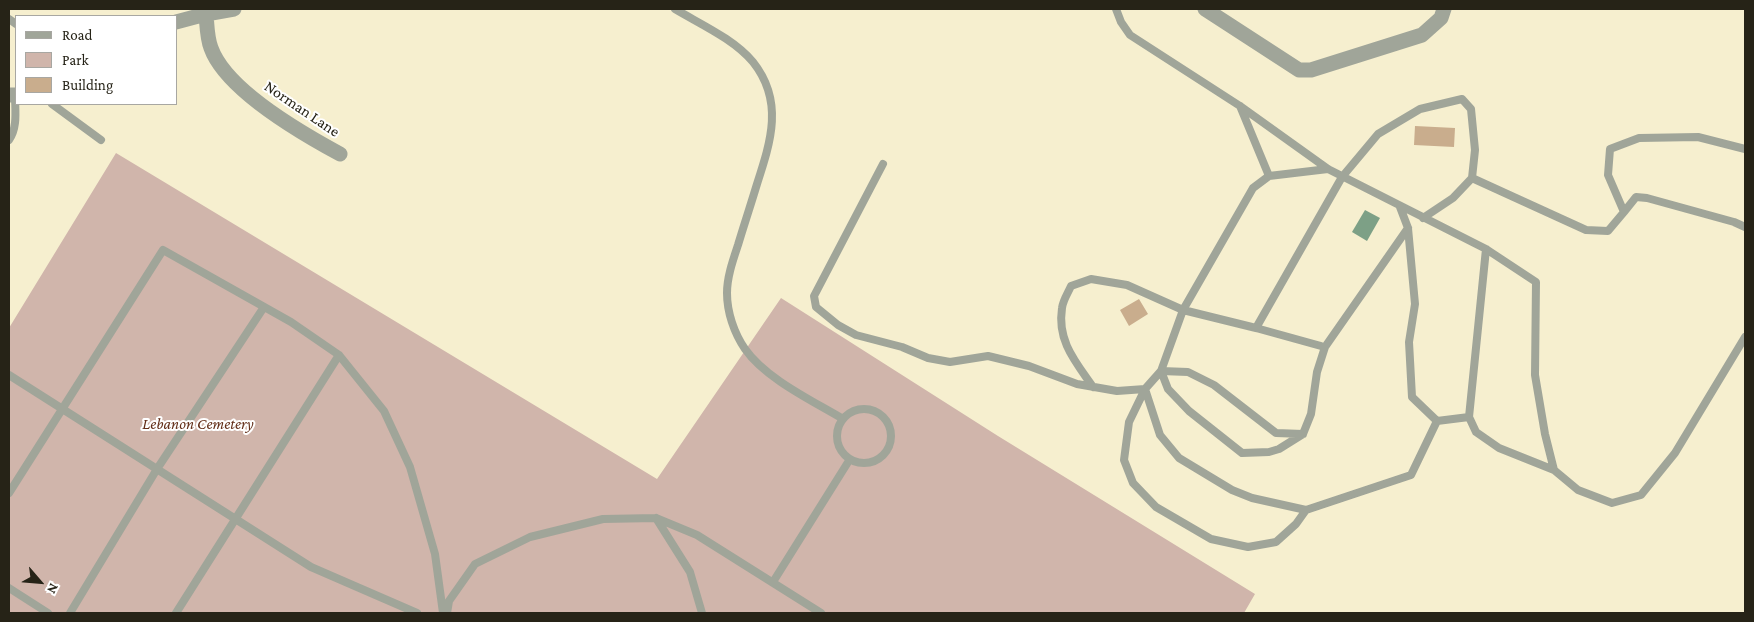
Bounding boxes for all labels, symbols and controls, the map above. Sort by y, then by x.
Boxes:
legend [15,15,178,105]
text: Road [62,27,92,43]
text: Park [62,52,89,68]
text: Building [62,77,113,93]
street label: Norman Lane [261,77,343,141]
park label: Lebanon Cemetery [142,414,254,434]
north arrow [15,557,65,607]
text: N [44,581,63,597]

